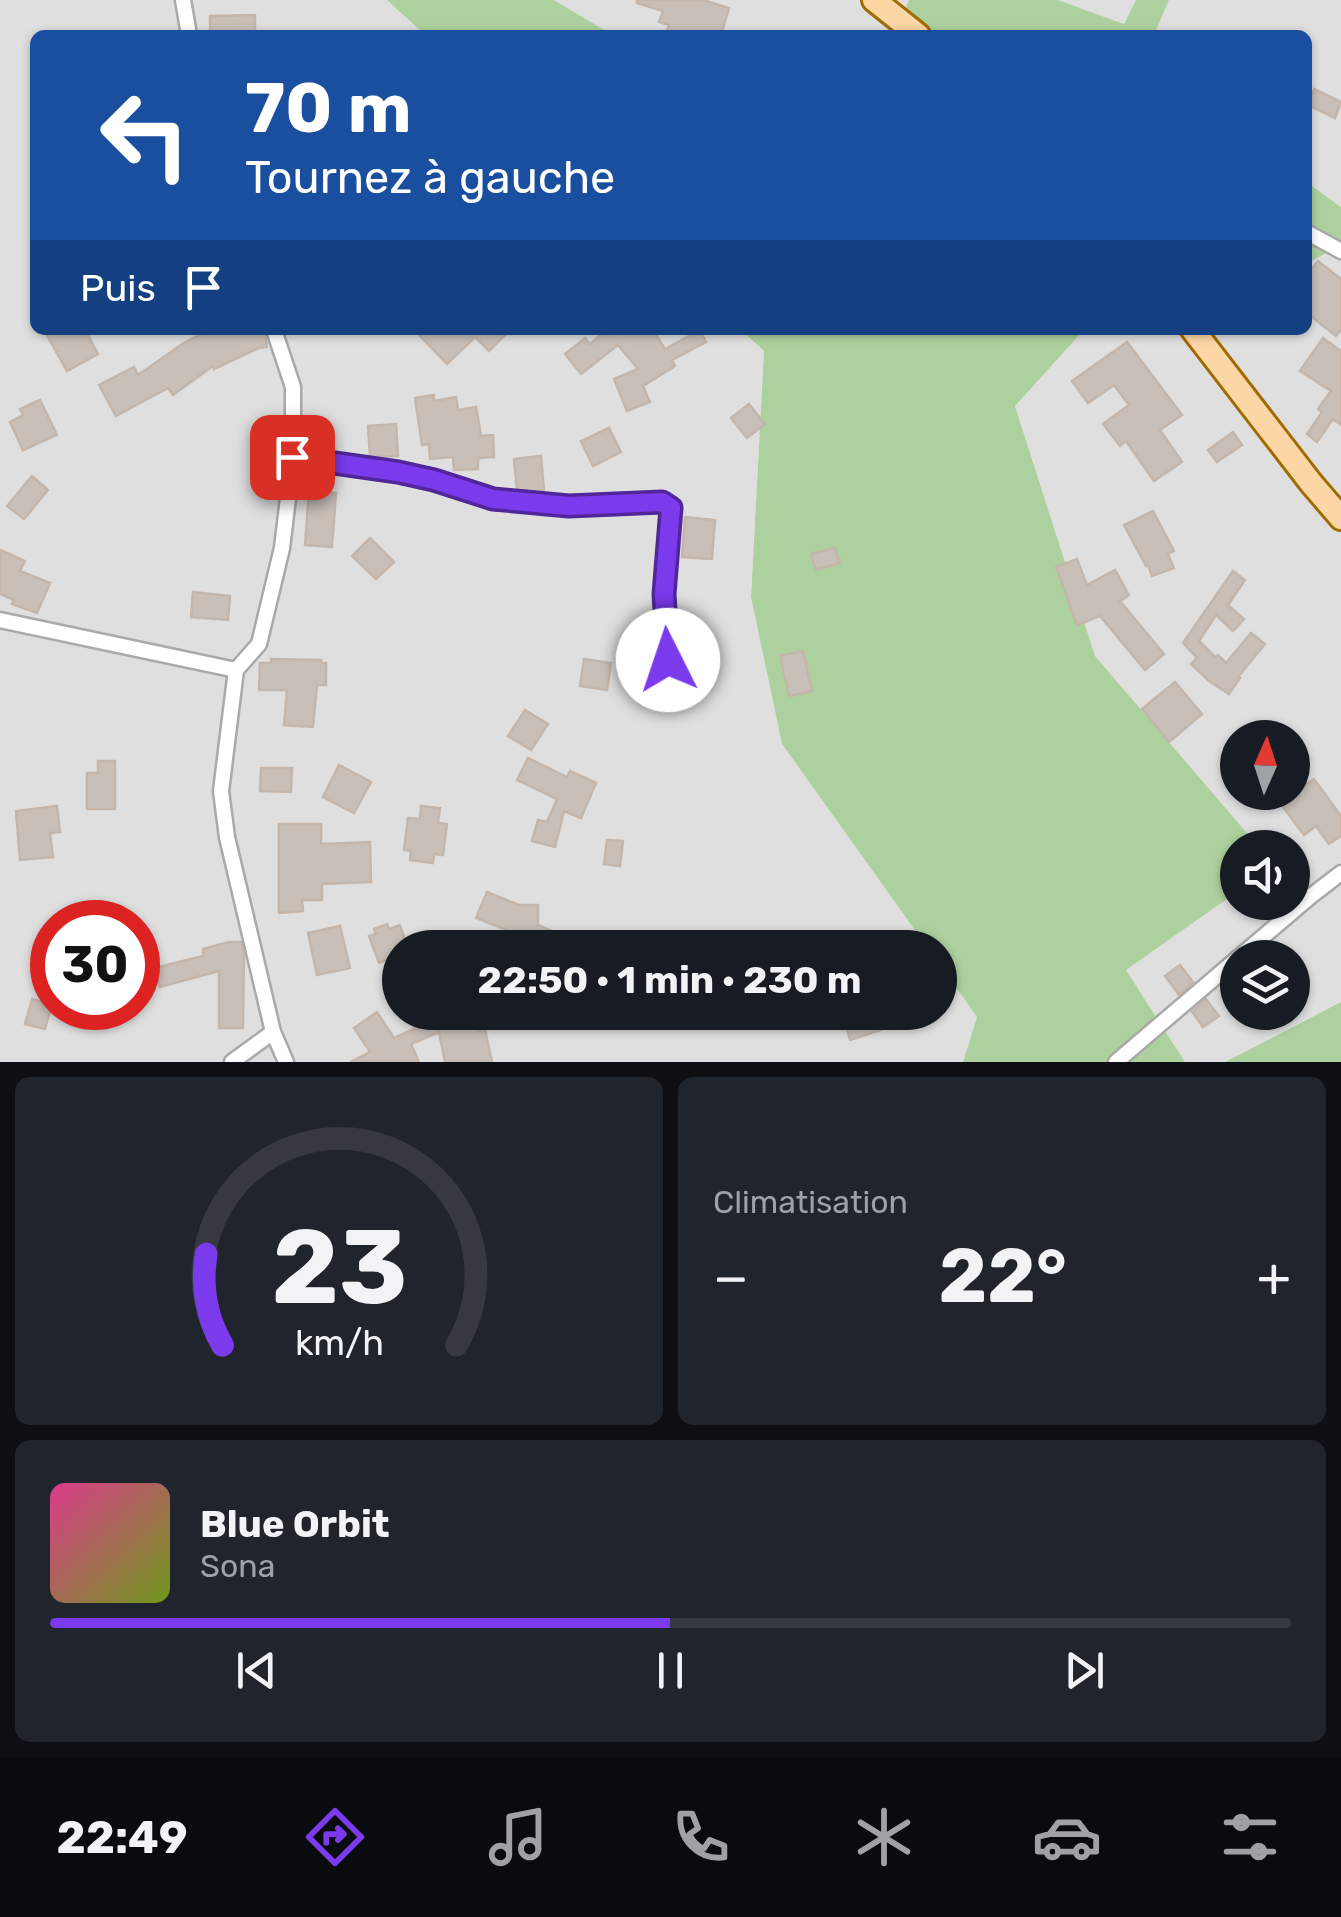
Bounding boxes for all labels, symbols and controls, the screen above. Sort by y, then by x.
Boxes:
text: 70 m [245,67,412,150]
icon: left [80,70,210,200]
text: Tournez à gauche [245,151,615,204]
icon: arrive [176,260,231,315]
text: Puis [80,265,156,311]
pin [250,415,335,500]
icon: arrive [265,430,320,485]
position arrow [616,608,720,712]
north arrow [1220,720,1310,810]
map controls [1220,720,1310,1030]
button: sound [1220,830,1310,920]
speed limit sign: 30 [30,900,160,1030]
button: layers [1220,940,1310,1030]
text: 22:50 · 1 min · 230 m [478,957,861,1003]
text: Climatisation [713,1183,908,1221]
text: 23 [271,1206,407,1329]
text: 22° [939,1232,1067,1321]
text: − [713,1245,749,1310]
text: + [1257,1245,1291,1310]
text: km/h [294,1322,384,1364]
text: Blue Orbit [200,1501,390,1547]
text: Sona [200,1547,275,1585]
icon: previous [229,1643,284,1698]
icon: pause [643,1643,698,1698]
icon: next [1057,1643,1112,1698]
icon: directions [300,1802,370,1872]
icon: music [483,1802,553,1872]
icon: phone [666,1802,736,1872]
icon: climate [849,1802,919,1872]
icon: car [1032,1802,1102,1872]
icon: filters [1215,1802,1285,1872]
text: 22:49 [56,1811,187,1864]

